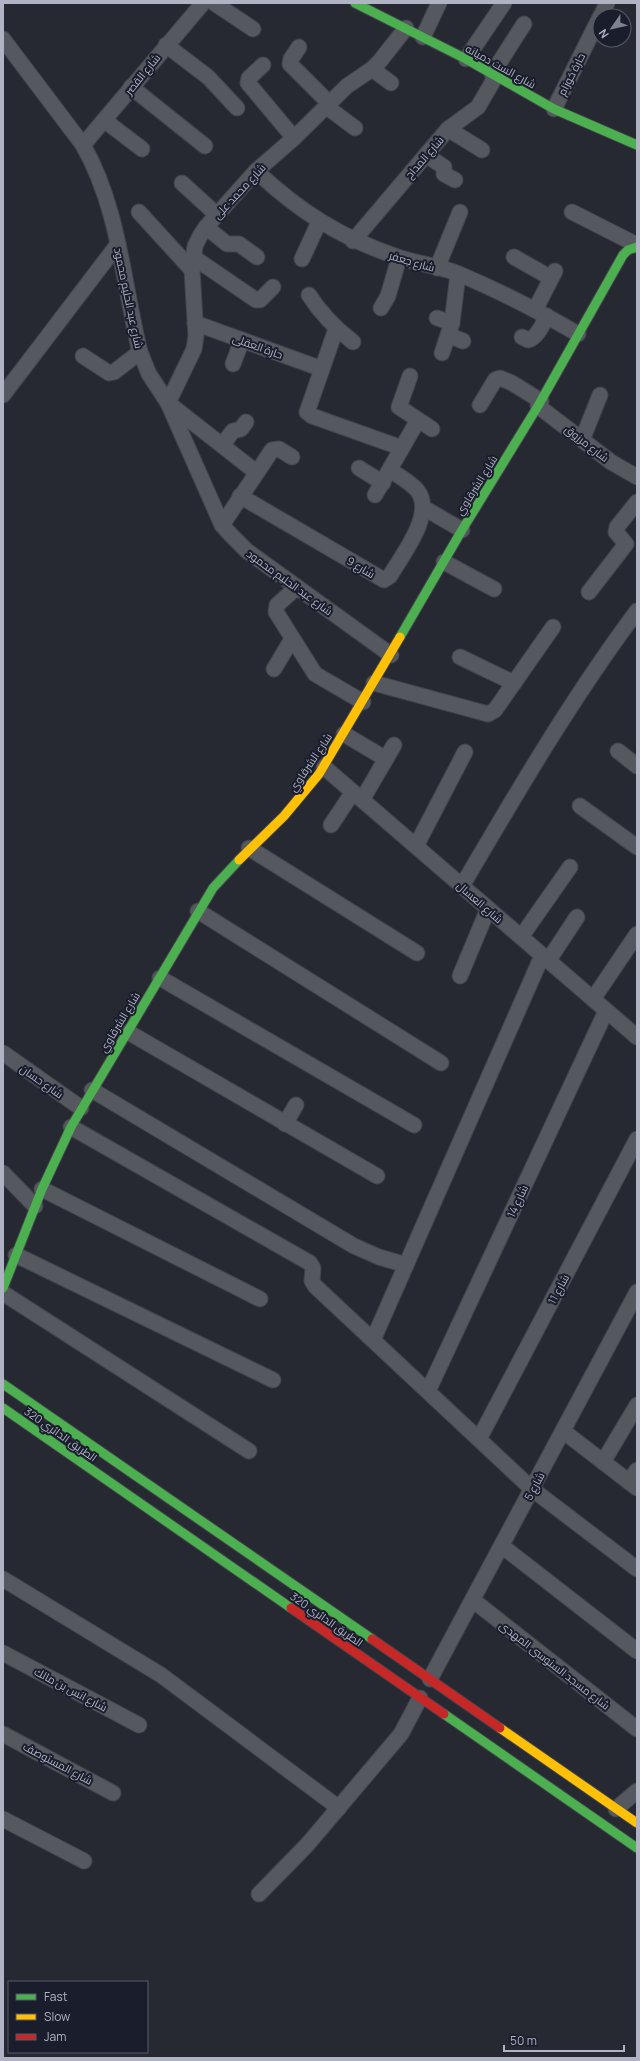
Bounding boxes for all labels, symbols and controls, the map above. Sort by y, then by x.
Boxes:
north arrow [592,8,632,48]
text: N [595,26,612,41]
street label: شارع الست دميانه [463,40,539,92]
street label: شارع القصر [120,50,164,99]
street label: حارة خوزام [554,50,589,98]
street label: شارع المداح [401,132,448,182]
street label: شارع محمد على [209,160,269,223]
street label: شارع عبد الحليم محمود [110,246,147,350]
street label: شارع جعفر [386,247,437,276]
street label: حارة العقلى [231,330,285,362]
street label: شارع مرزوق [561,421,612,466]
street label: شارع الشرقاوي [452,452,502,519]
street label: شارع عبد الحليم محمود [243,546,336,619]
street label: شارع 9 [344,553,378,582]
street label: شارع الشرقاوي [285,730,337,795]
street label: شارع العسال [453,878,506,927]
street label: شارع الشرقاوي [95,989,145,1056]
street label: شارع حسان [17,1061,67,1102]
street label: شارع 14 [503,1182,532,1220]
street label: شارع 11 [544,1271,573,1307]
street label: الطريق الدائري 320 [20,1403,100,1466]
street label: شارع 5 [520,1469,549,1503]
street label: الطريق الدائري 320 [286,1588,366,1651]
street label: شارع مسجد السنوسى المهدى [496,1617,613,1714]
street label: شارع انس بن مالك [31,1663,110,1715]
street label: شارع المستوصف [20,1738,95,1788]
legend [8,1981,148,2053]
text: Fast [44,1988,68,2005]
text: Slow [44,2008,70,2025]
scale bar [504,2027,624,2053]
text: Jam [44,2028,66,2045]
text: 50 m [510,2032,537,2049]

